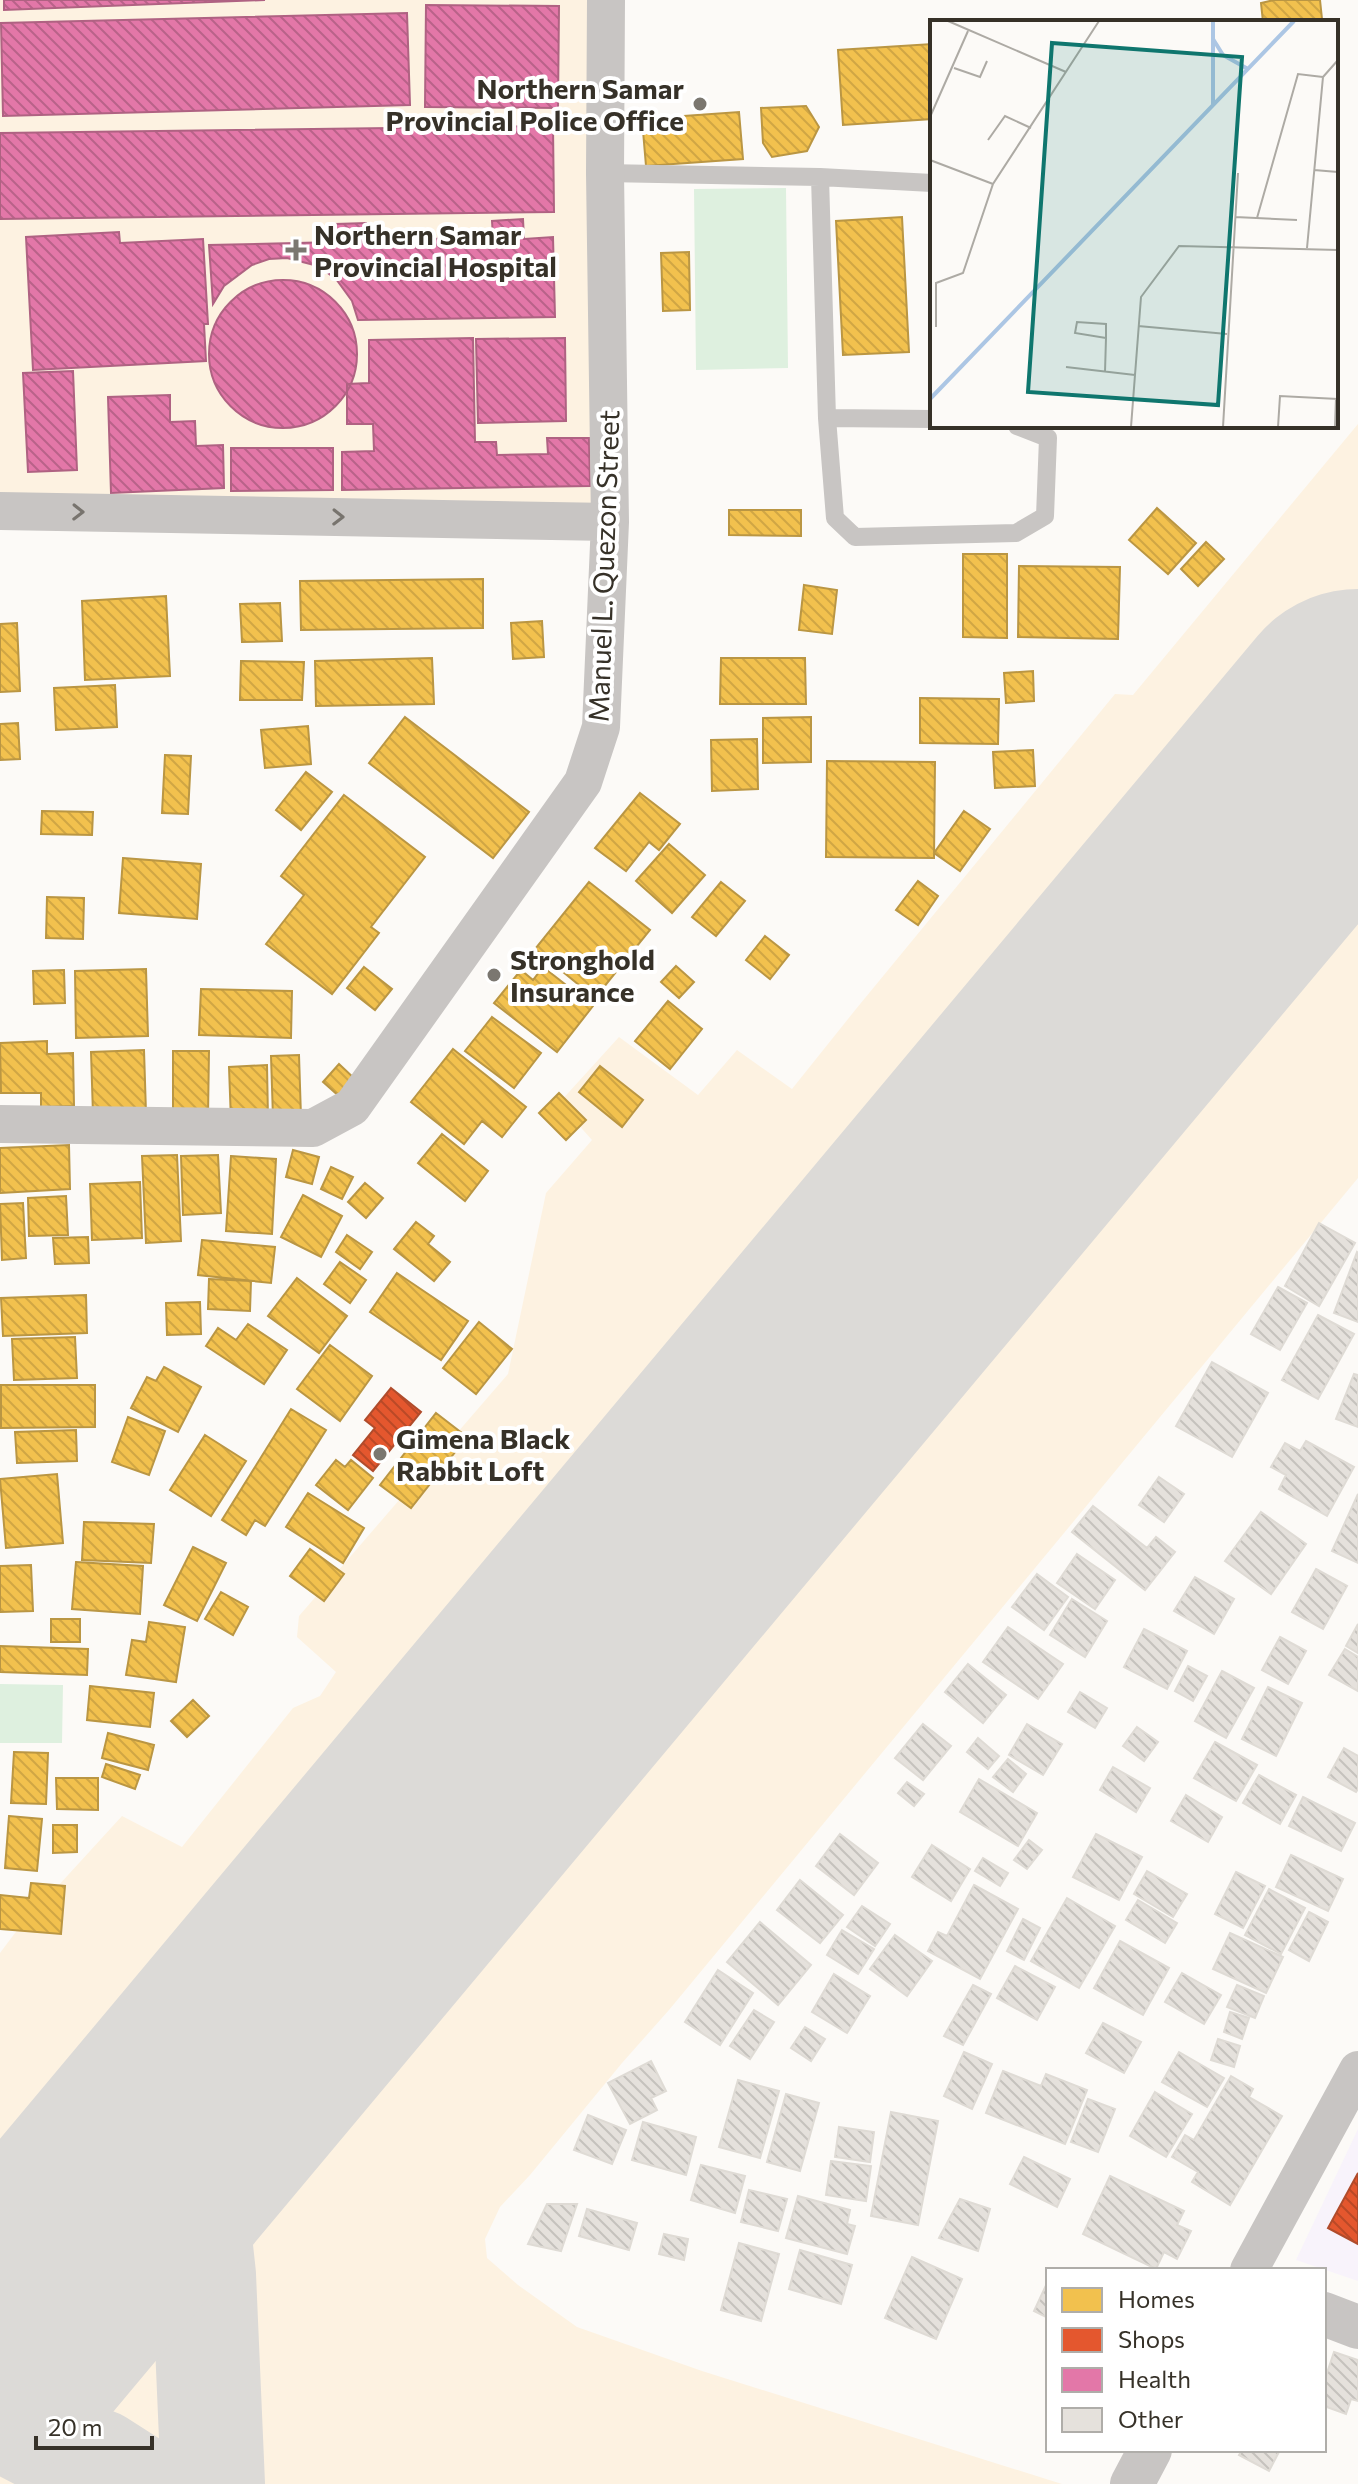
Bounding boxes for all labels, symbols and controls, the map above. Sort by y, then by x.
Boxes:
inset map [930,20,1338,428]
place label: Northern Samar Provincial Police Office [386,71,684,137]
marker: Northern Samar Provincial Police Office [691,95,709,113]
place label: Northern Samar Provincial Hospital [314,217,557,283]
marker: Northern Samar Provincial Hospital [285,239,307,261]
street label: Manuel L. Quezon Street [581,409,625,723]
one-way arrow [72,504,85,521]
one-way arrow [332,509,345,526]
place label: Stronghold Insurance [510,942,655,1008]
marker: Stronghold Insurance [485,966,503,984]
place label: Gimena Black Rabbit Loft [396,1421,570,1487]
marker: Gimena Black Rabbit Loft [371,1445,389,1463]
legend [1046,2268,1326,2452]
text: Homes [1118,2284,1195,2313]
text: Shops [1118,2324,1185,2353]
text: Health [1118,2364,1191,2393]
scale bar [36,2400,152,2450]
text: Other [1118,2404,1184,2433]
text: 20 m [48,2412,102,2441]

